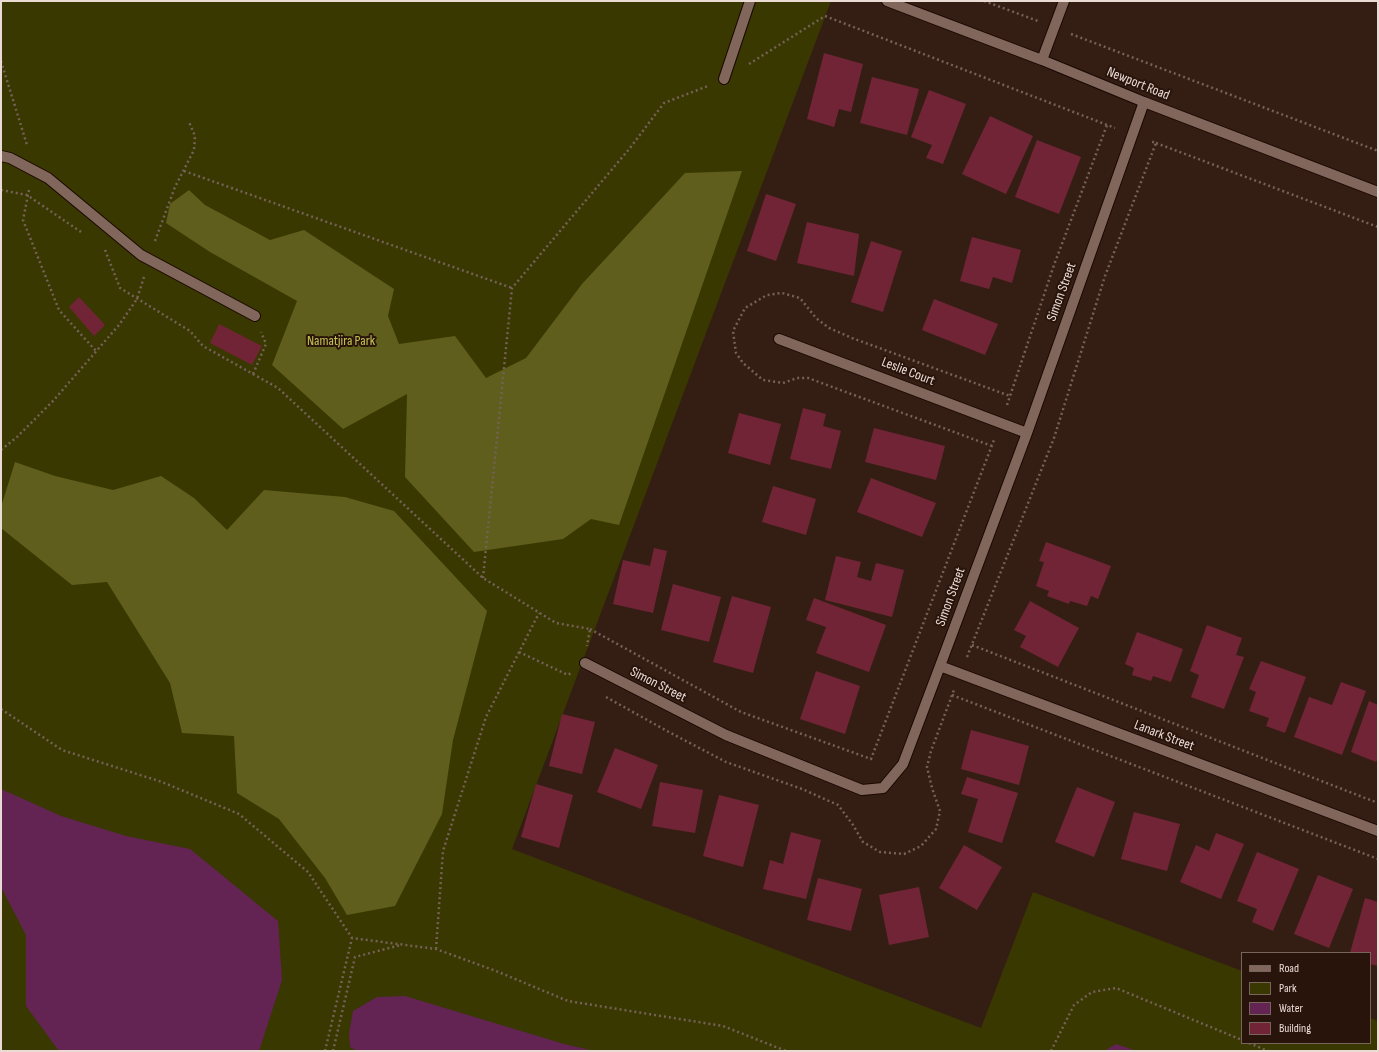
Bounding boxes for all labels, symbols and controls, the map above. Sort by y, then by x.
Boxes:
street label: Newport Road [1104,64,1172,104]
street label: Simon Street [1044,260,1080,324]
park label: Namatjira Park [307,333,375,349]
street label: Leslie Court [879,354,937,390]
street label: Simon Street [933,565,969,629]
street label: Simon Street [627,664,689,706]
street label: Lanark Street [1132,717,1196,755]
legend [1241,952,1371,1044]
text: Road [1279,961,1299,976]
text: Park [1279,981,1297,996]
text: Water [1279,1001,1303,1016]
text: Building [1279,1021,1311,1036]

